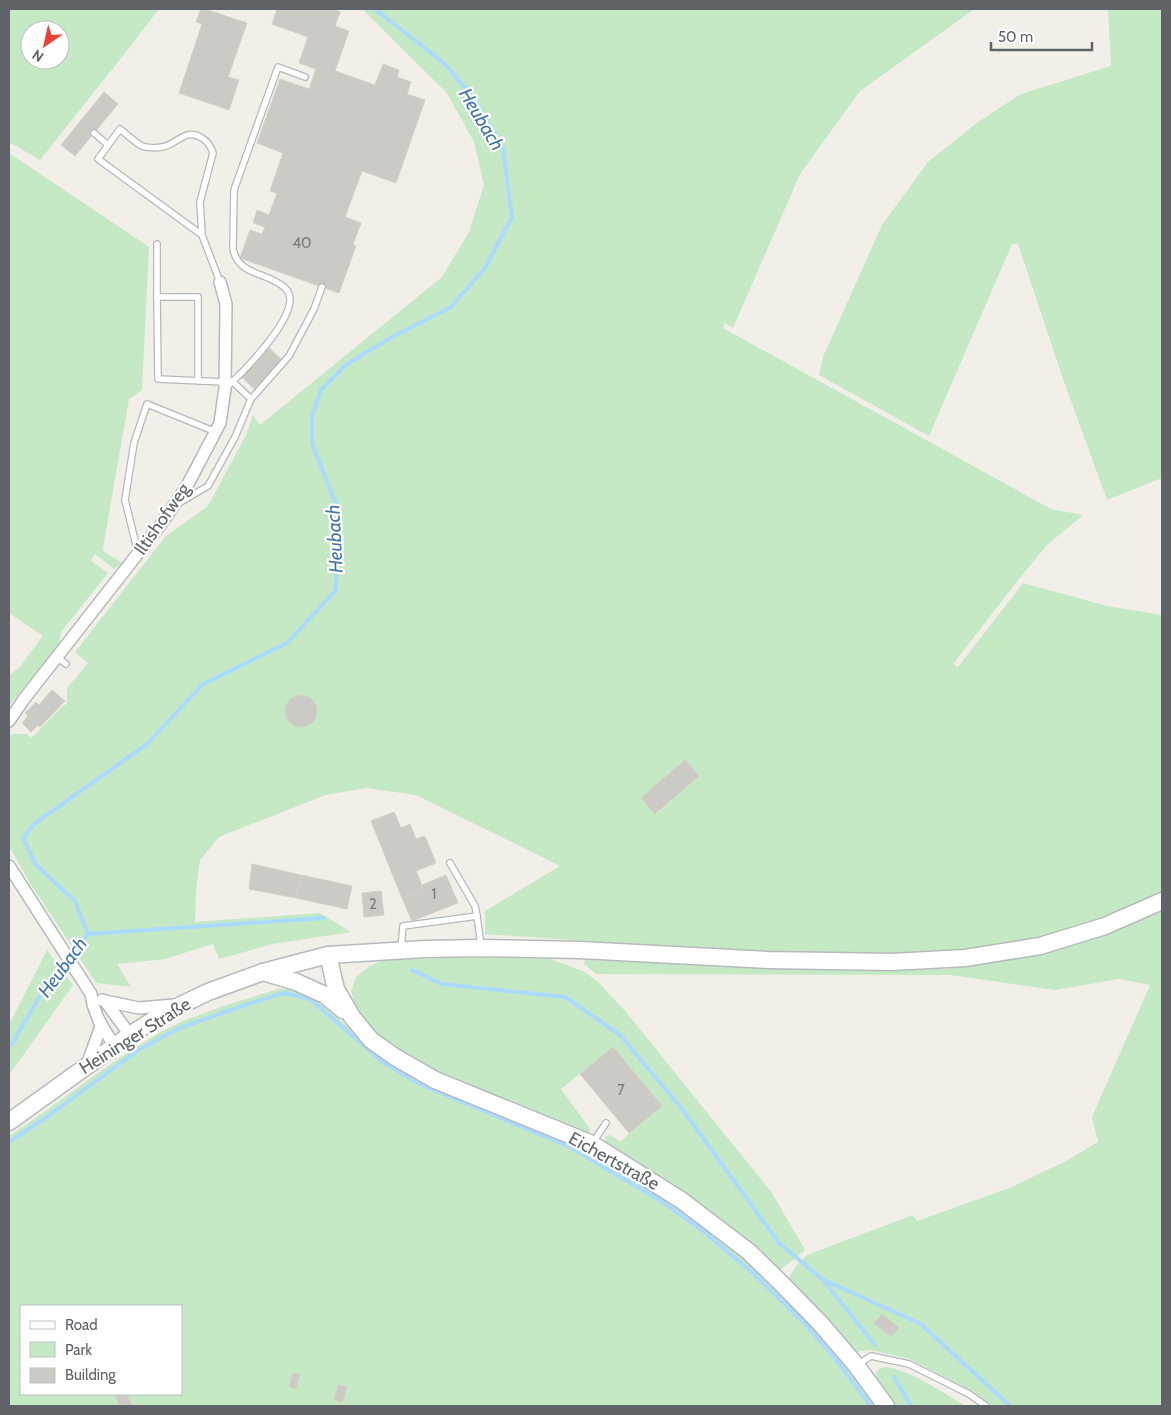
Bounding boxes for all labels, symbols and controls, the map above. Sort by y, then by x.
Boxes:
north arrow [20,20,70,70]
scale bar [991,20,1092,52]
text: 50 m [998,28,1033,46]
text: N [29,46,47,66]
water label: Heubach [454,84,509,155]
house number: 40 [292,234,312,252]
street label: Iltishofweg [129,478,195,559]
water label: Heubach [321,504,348,574]
house number: 1 [432,885,436,903]
house number: 2 [369,895,377,913]
water label: Heubach [33,933,92,1002]
street label: Heininger Straße [75,993,195,1079]
house number: 7 [617,1081,625,1099]
street label: Eichertstraße [565,1127,663,1195]
legend [20,1305,182,1395]
text: Road [65,1316,98,1334]
text: Park [65,1341,92,1359]
text: Building [65,1366,116,1384]

